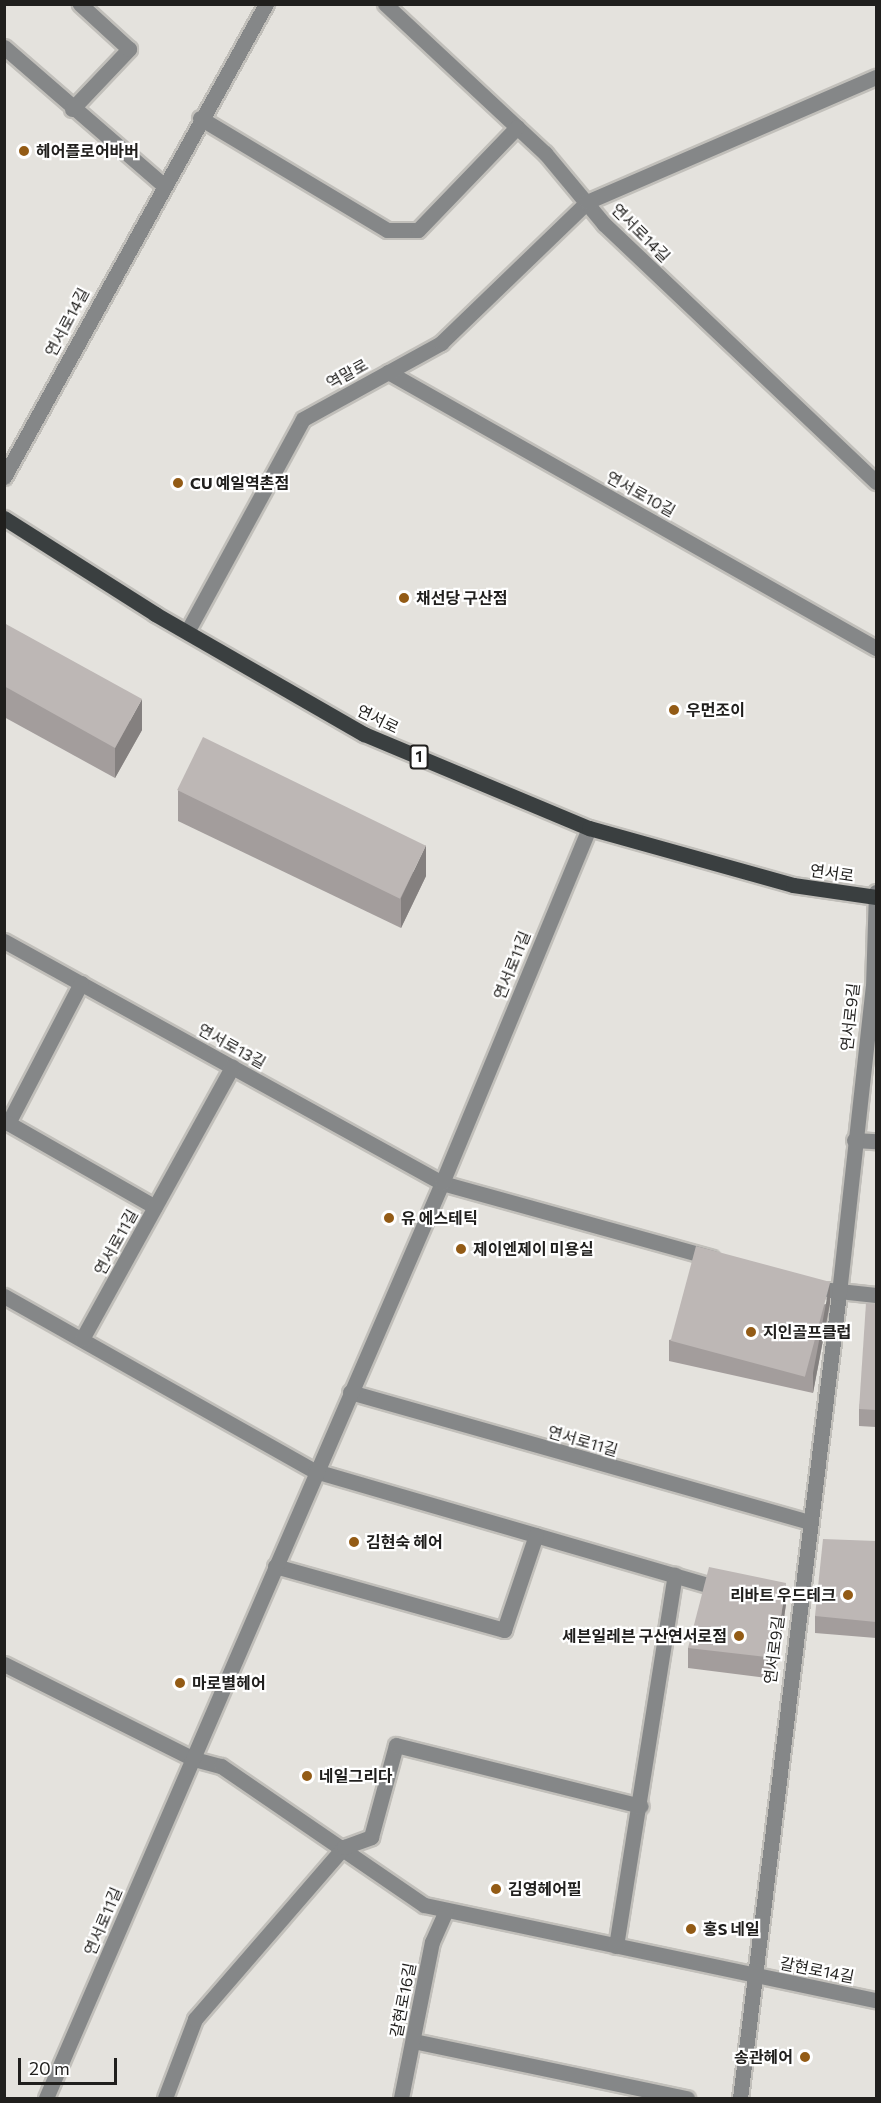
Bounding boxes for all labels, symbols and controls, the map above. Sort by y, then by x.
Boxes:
place label: 헤어플로어바버 [36,141,139,161]
marker: 헤어플로어바버 [17,144,31,158]
street label: 연서로14길 [608,200,674,266]
street label: 연서로14길 [41,284,93,360]
street label: 역말로 [323,355,371,393]
street label: 연서로10길 [603,467,679,521]
place label: CU 예일역촌점 [190,473,289,493]
marker: CU 예일역촌점 [171,476,185,490]
place label: 채선당 구산점 [416,588,507,608]
marker: 채선당 구산점 [397,591,411,605]
place label: 우먼조이 [686,700,745,720]
street label: 연서로 [354,701,402,737]
marker: 우먼조이 [667,703,681,717]
road number: 1 [408,745,430,769]
street label: 연서로 [809,860,855,886]
street label: 연서로11길 [490,928,534,1002]
street label: 연서로9길 [837,982,863,1052]
street label: 연서로13길 [195,1019,269,1073]
street label: 연서로11길 [90,1206,142,1278]
place label: 유 에스테틱 [401,1208,478,1228]
marker: 유 에스테틱 [382,1211,396,1225]
place label: 제이엔제이 미용실 [473,1239,594,1259]
marker: 제이엔제이 미용실 [454,1242,468,1256]
place label: 지인골프클럽 [763,1322,851,1342]
marker: 지인골프클럽 [744,1325,758,1339]
street label: 연서로11길 [545,1422,621,1460]
place label: 김현숙 헤어 [366,1532,443,1552]
marker: 김현숙 헤어 [347,1535,361,1549]
place label: 리바트 우드테크 [730,1585,836,1605]
marker: 리바트 우드테크 [841,1588,855,1602]
street label: 연서로9길 [760,1615,788,1685]
place label: 세븐일레븐 구산연서로점 [562,1626,727,1646]
marker: 세븐일레븐 구산연서로점 [732,1629,746,1643]
place label: 마로별헤어 [192,1673,266,1693]
marker: 마로별헤어 [173,1676,187,1690]
place label: 네일그리다 [319,1766,393,1786]
marker: 네일그리다 [300,1769,314,1783]
place label: 김영헤어필 [508,1879,582,1899]
marker: 김영헤어필 [489,1882,503,1896]
street label: 연서로11길 [80,1884,126,1958]
place label: 홍S 네일 [703,1919,760,1939]
marker: 홍S 네일 [684,1922,698,1936]
street label: 갈현로14길 [778,1953,856,1987]
street label: 갈현로16길 [386,1961,420,2039]
scale bar [21,2046,120,2084]
place label: 송관헤어 [734,2047,793,2067]
marker: 송관헤어 [798,2050,812,2064]
text: 20 m [29,2057,70,2079]

